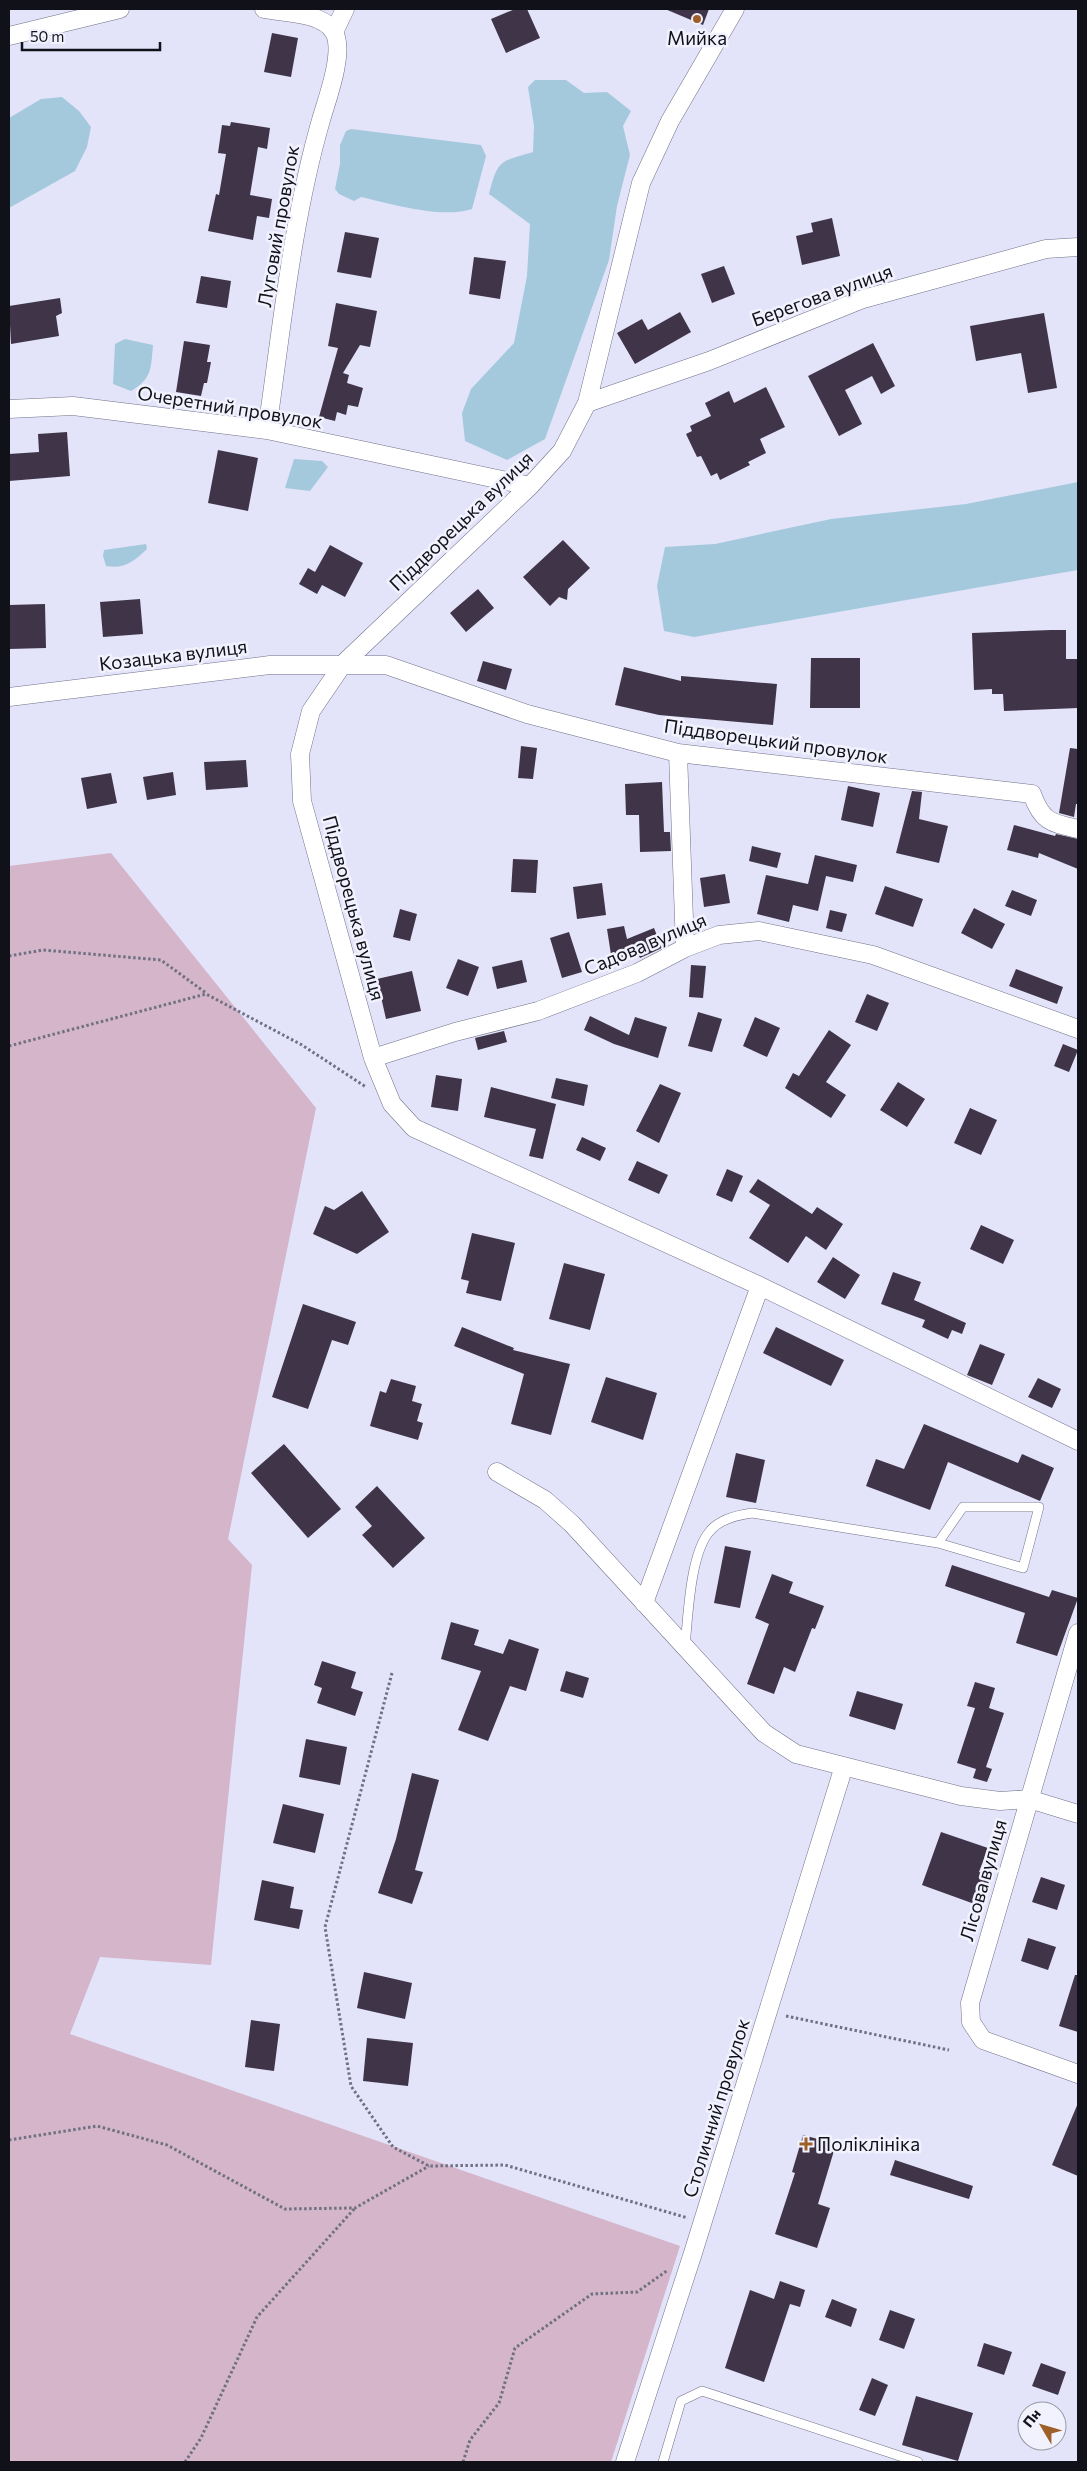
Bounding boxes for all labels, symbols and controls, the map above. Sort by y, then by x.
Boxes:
marker: Мийка [691,13,703,25]
scale bar [22,20,160,52]
place label: Мийка [667,26,727,49]
text: 50 m [30,27,64,45]
street label: Луговий провулок [252,143,303,309]
street label: Берегова вулиця [748,258,895,331]
street label: Очеретний провулок [136,381,324,432]
street label: Піддворецька вулиця [384,446,537,595]
street label: Козацька вулиця [98,634,248,675]
street label: Піддворецький провулок [663,713,889,768]
street label: Піддворецька вулиця [319,813,390,1003]
street label: Садова вулиця [580,907,710,980]
street label: Лісова вулиця [954,1816,1011,1943]
street label: Столичний провулок [677,2016,754,2200]
place label: Поліклініка [817,2132,920,2155]
marker: Поліклініка [799,2137,813,2151]
north arrow [1017,2401,1067,2451]
text: Пн [1019,2405,1044,2430]

